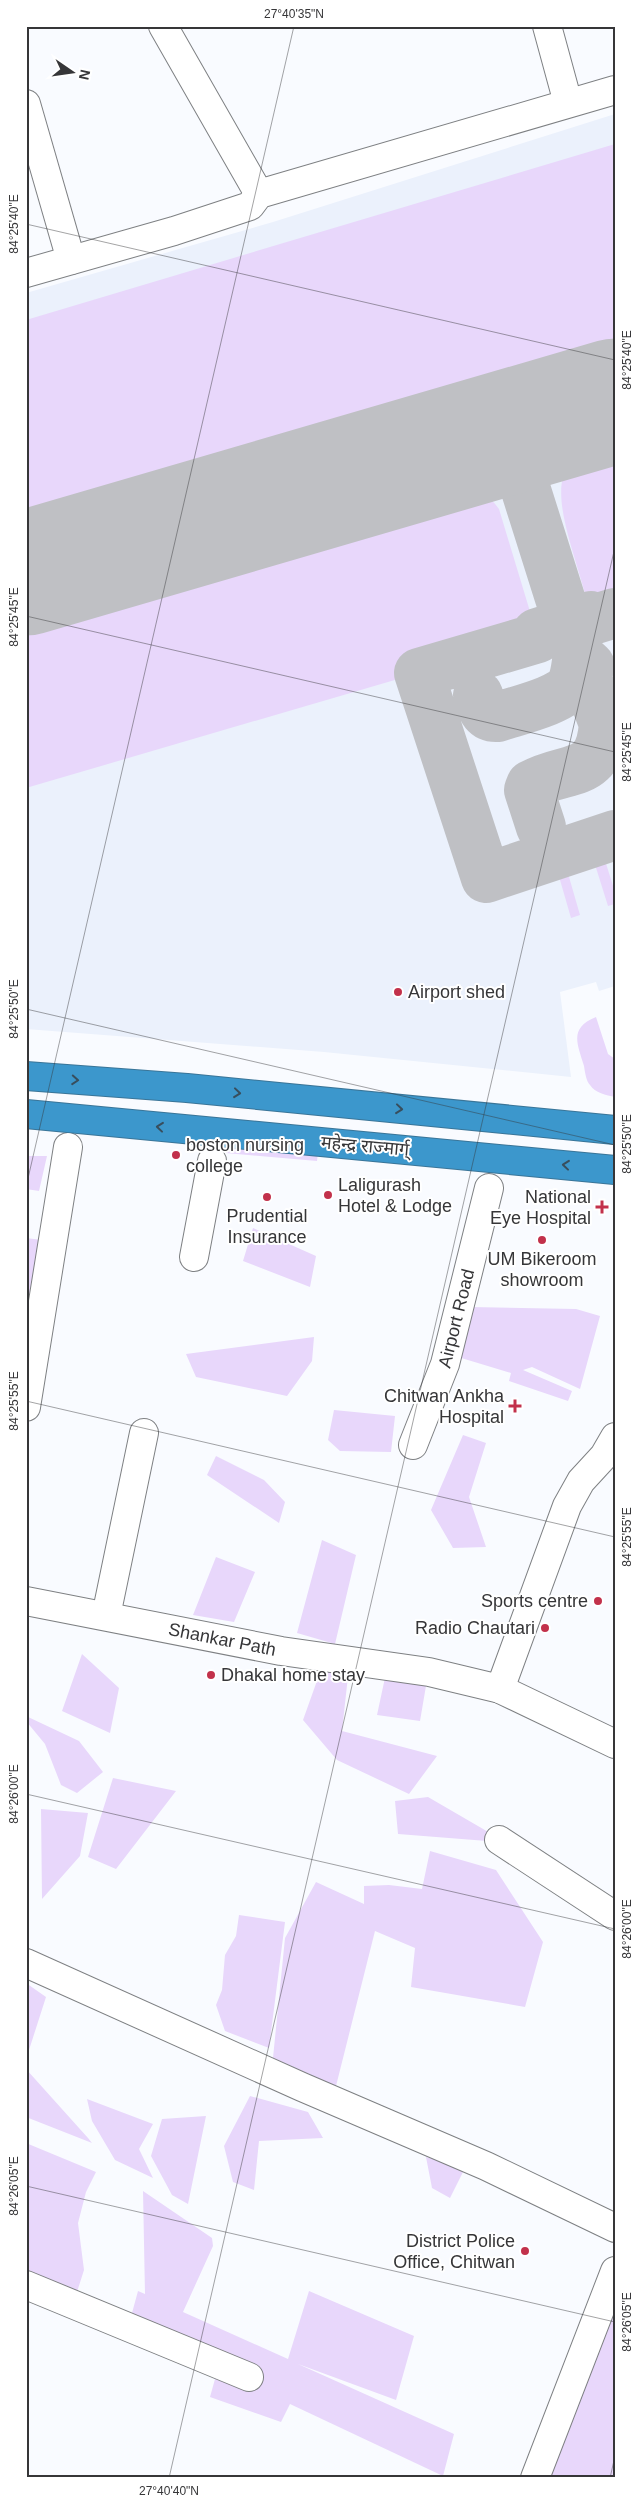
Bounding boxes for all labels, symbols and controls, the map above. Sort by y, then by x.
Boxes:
text: 27°40'35"N [264,7,324,21]
north arrow [48,48,98,98]
text: N [76,68,94,82]
text: 84°25'40"E [7,194,21,254]
text: 84°25'40"E [620,330,634,390]
text: 84°25'45"E [7,587,21,647]
text: 84°25'45"E [620,722,634,782]
text: 84°25'50"E [7,979,21,1039]
place label: Airport shed [408,982,505,1002]
marker: Airport shed [392,986,404,998]
one-way arrow [71,1074,79,1085]
one-way arrow [233,1087,241,1098]
one-way arrow [395,1103,403,1114]
text: 84°25'50"E [620,1114,634,1174]
one-way arrow [156,1122,164,1133]
street label: महेन्द्र राज्मार्ग् [320,1131,413,1161]
place label: boston nursing college [186,1135,304,1176]
marker: boston nursing college [170,1149,182,1161]
one-way arrow [562,1160,570,1171]
place label: Laligurash Hotel & Lodge [338,1175,452,1216]
place label: National Eye Hospital [490,1187,591,1228]
marker: Laligurash Hotel & Lodge [322,1189,334,1201]
marker: Prudential Insurance [261,1191,273,1203]
marker: National Eye Hospital [595,1200,609,1214]
place label: Prudential Insurance [226,1206,308,1247]
marker: UM Bikeroom showroom [536,1234,548,1246]
place label: UM Bikeroom showroom [487,1249,597,1290]
street label: Airport Road [434,1267,478,1370]
text: 84°25'55"E [7,1371,21,1431]
place label: Chitwan Ankha Hospital [384,1386,505,1427]
marker: Chitwan Ankha Hospital [508,1399,522,1413]
text: 84°25'55"E [620,1507,634,1567]
place label: Sports centre [481,1591,588,1611]
marker: Sports centre [592,1595,604,1607]
place label: Radio Chautari [415,1618,535,1638]
street label: Shankar Path [167,1619,278,1660]
marker: Radio Chautari [539,1622,551,1634]
place label: Dhakal home stay [221,1665,365,1685]
marker: Dhakal home stay [205,1669,217,1681]
text: 84°26'00"E [7,1764,21,1824]
text: 84°26'00"E [620,1899,634,1959]
text: 84°26'05"E [7,2156,21,2216]
place label: District Police Office, Chitwan [393,2231,515,2272]
marker: District Police Office, Chitwan [519,2245,531,2257]
text: 84°26'05"E [620,2292,634,2352]
text: 27°40'40"N [139,2484,199,2498]

